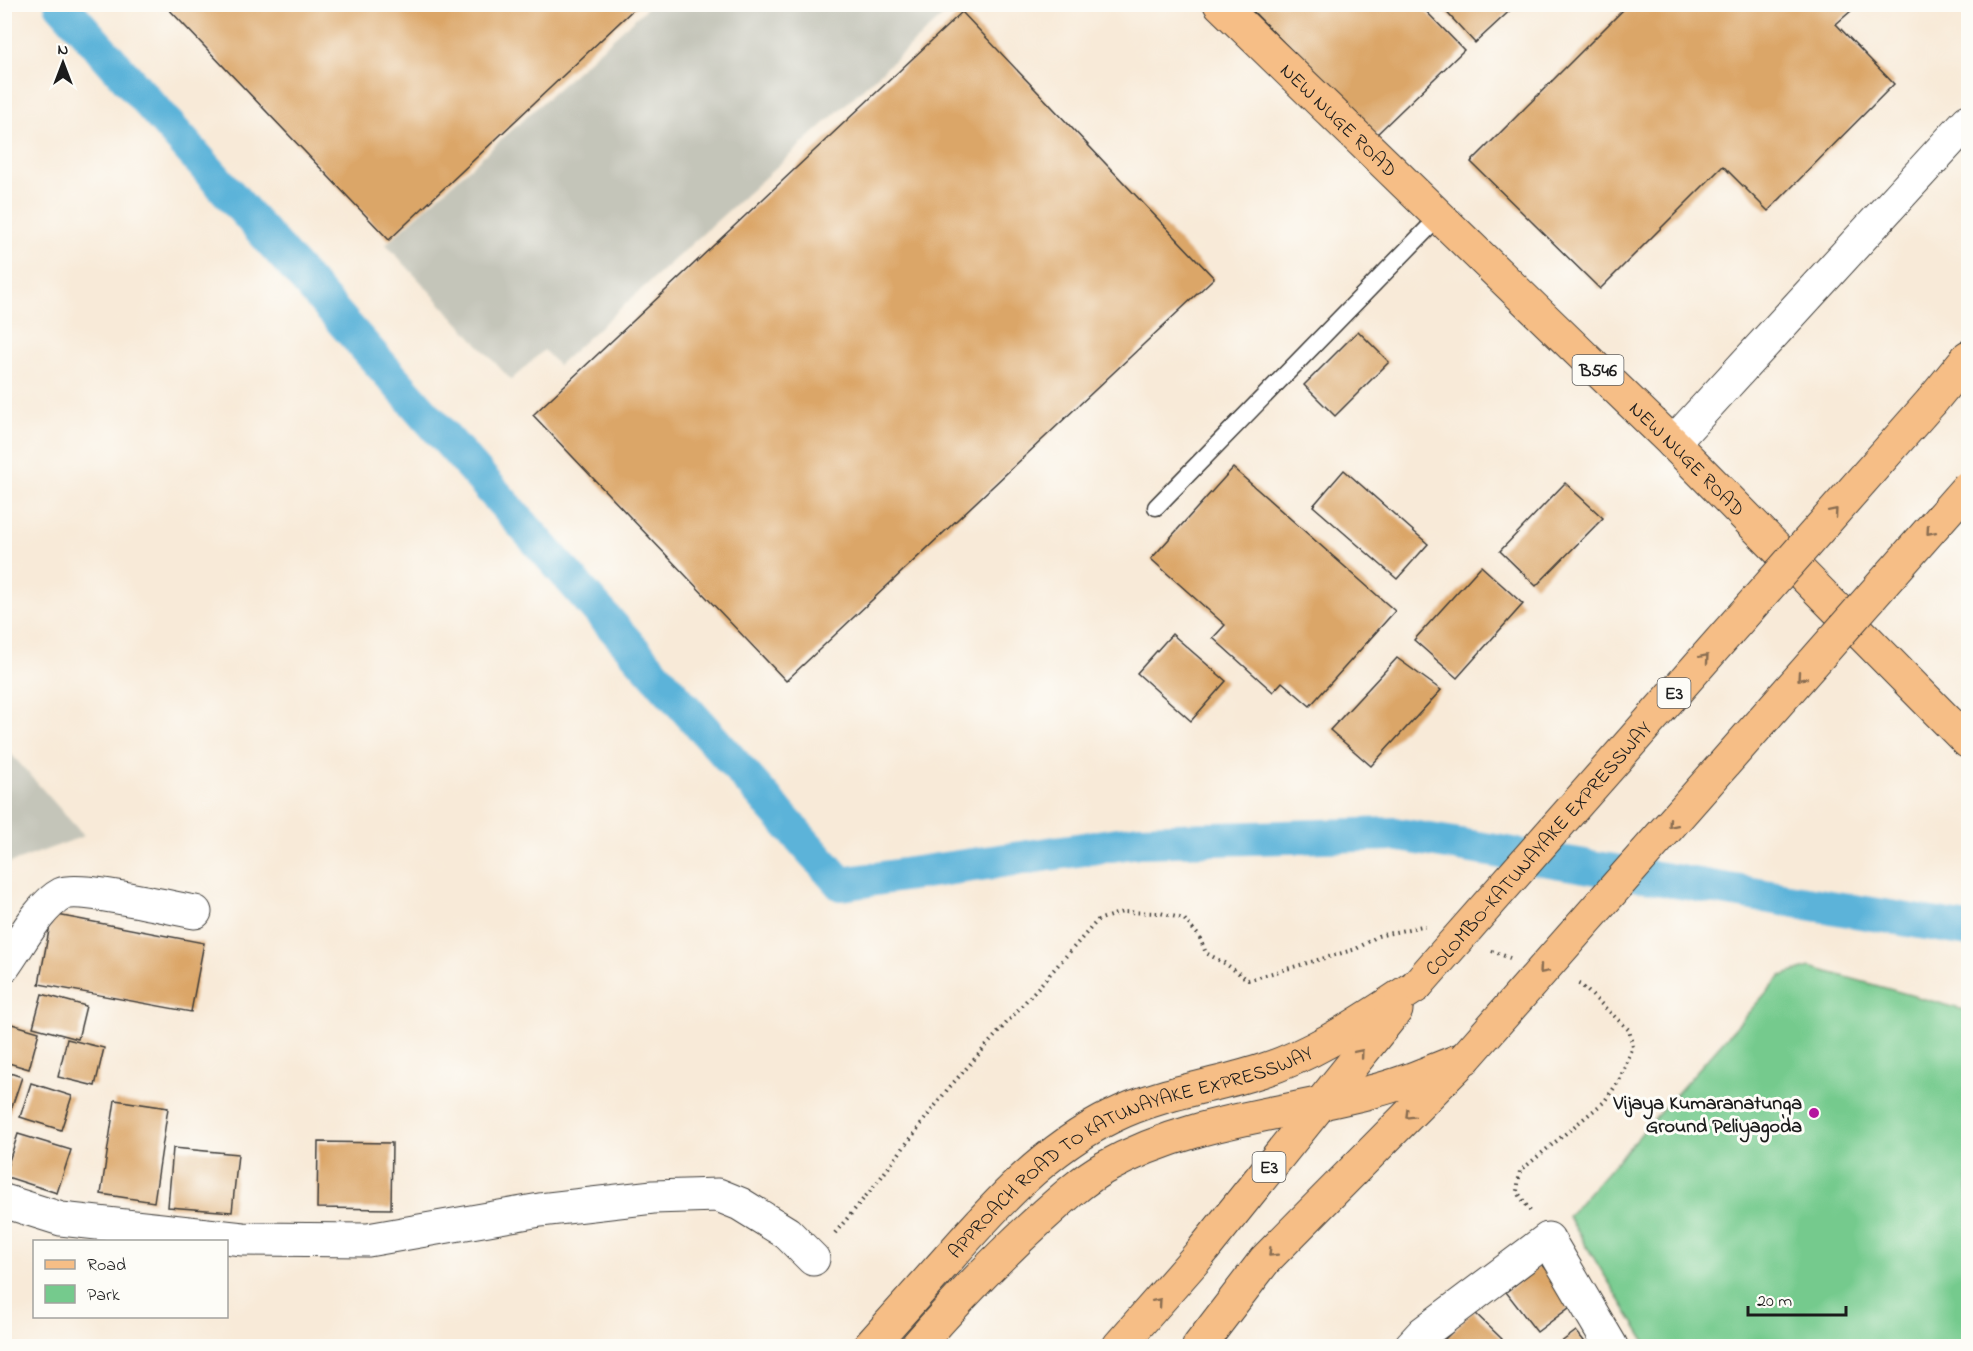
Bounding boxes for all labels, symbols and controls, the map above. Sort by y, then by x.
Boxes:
north arrow [33,33,93,93]
text: N [58,38,69,62]
street label: NEW NUGE ROAD [1272,58,1403,185]
road number: B546 [1572,355,1624,385]
street label: NEW NUGE ROAD [1621,396,1750,525]
one-way arrow [1827,508,1838,519]
one-way arrow [1926,524,1937,535]
one-way arrow [1698,655,1709,665]
one-way arrow [1797,670,1808,681]
road number: E3 [1658,678,1690,708]
street label: COLOMBO-KATUNAYAKE EXPRESSWAY [1419,716,1660,983]
one-way arrow [1668,817,1679,827]
one-way arrow [1539,963,1550,974]
street label: APPROACH ROAD TO KATUNAYAKE EXPRESSWAY [942,1040,1319,1266]
one-way arrow [1353,1049,1364,1060]
place label: Vijaya Kumaranatunga Ground Peliyagoda [1612,1090,1802,1143]
marker: Vijaya Kumaranatunga Ground Peliyagoda [1807,1106,1821,1120]
one-way arrow [1405,1107,1416,1118]
road number: E3 [1252,1152,1286,1182]
legend [33,1240,228,1318]
one-way arrow [1268,1246,1279,1257]
text: Road [87,1253,126,1279]
scale bar [1748,1279,1846,1317]
text: Park [87,1283,120,1309]
text: 20 m [1757,1289,1792,1315]
one-way arrow [1151,1298,1162,1309]

